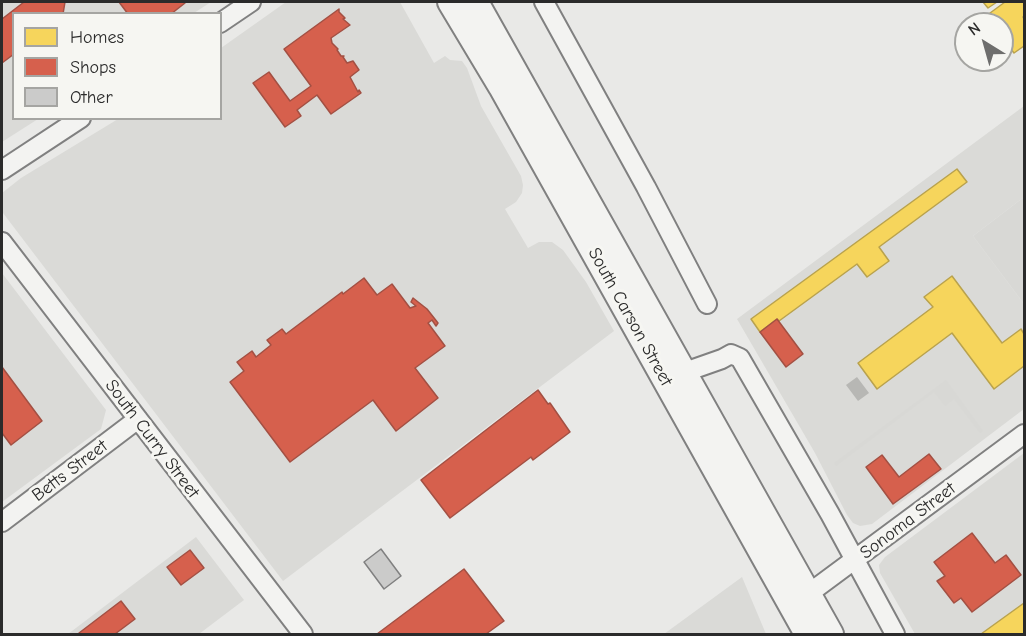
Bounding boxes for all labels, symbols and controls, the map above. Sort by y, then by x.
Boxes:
legend [12,12,222,120]
north arrow [954,12,1014,72]
text: N [965,19,984,40]
text: Homes [70,27,124,48]
text: Shops [70,57,116,78]
text: Other [70,87,113,108]
street label: South Carson Street [583,244,677,390]
street label: South Curry Street [100,375,204,503]
street label: Betts Street [28,436,112,506]
street label: Sonoma Street [856,478,960,564]

